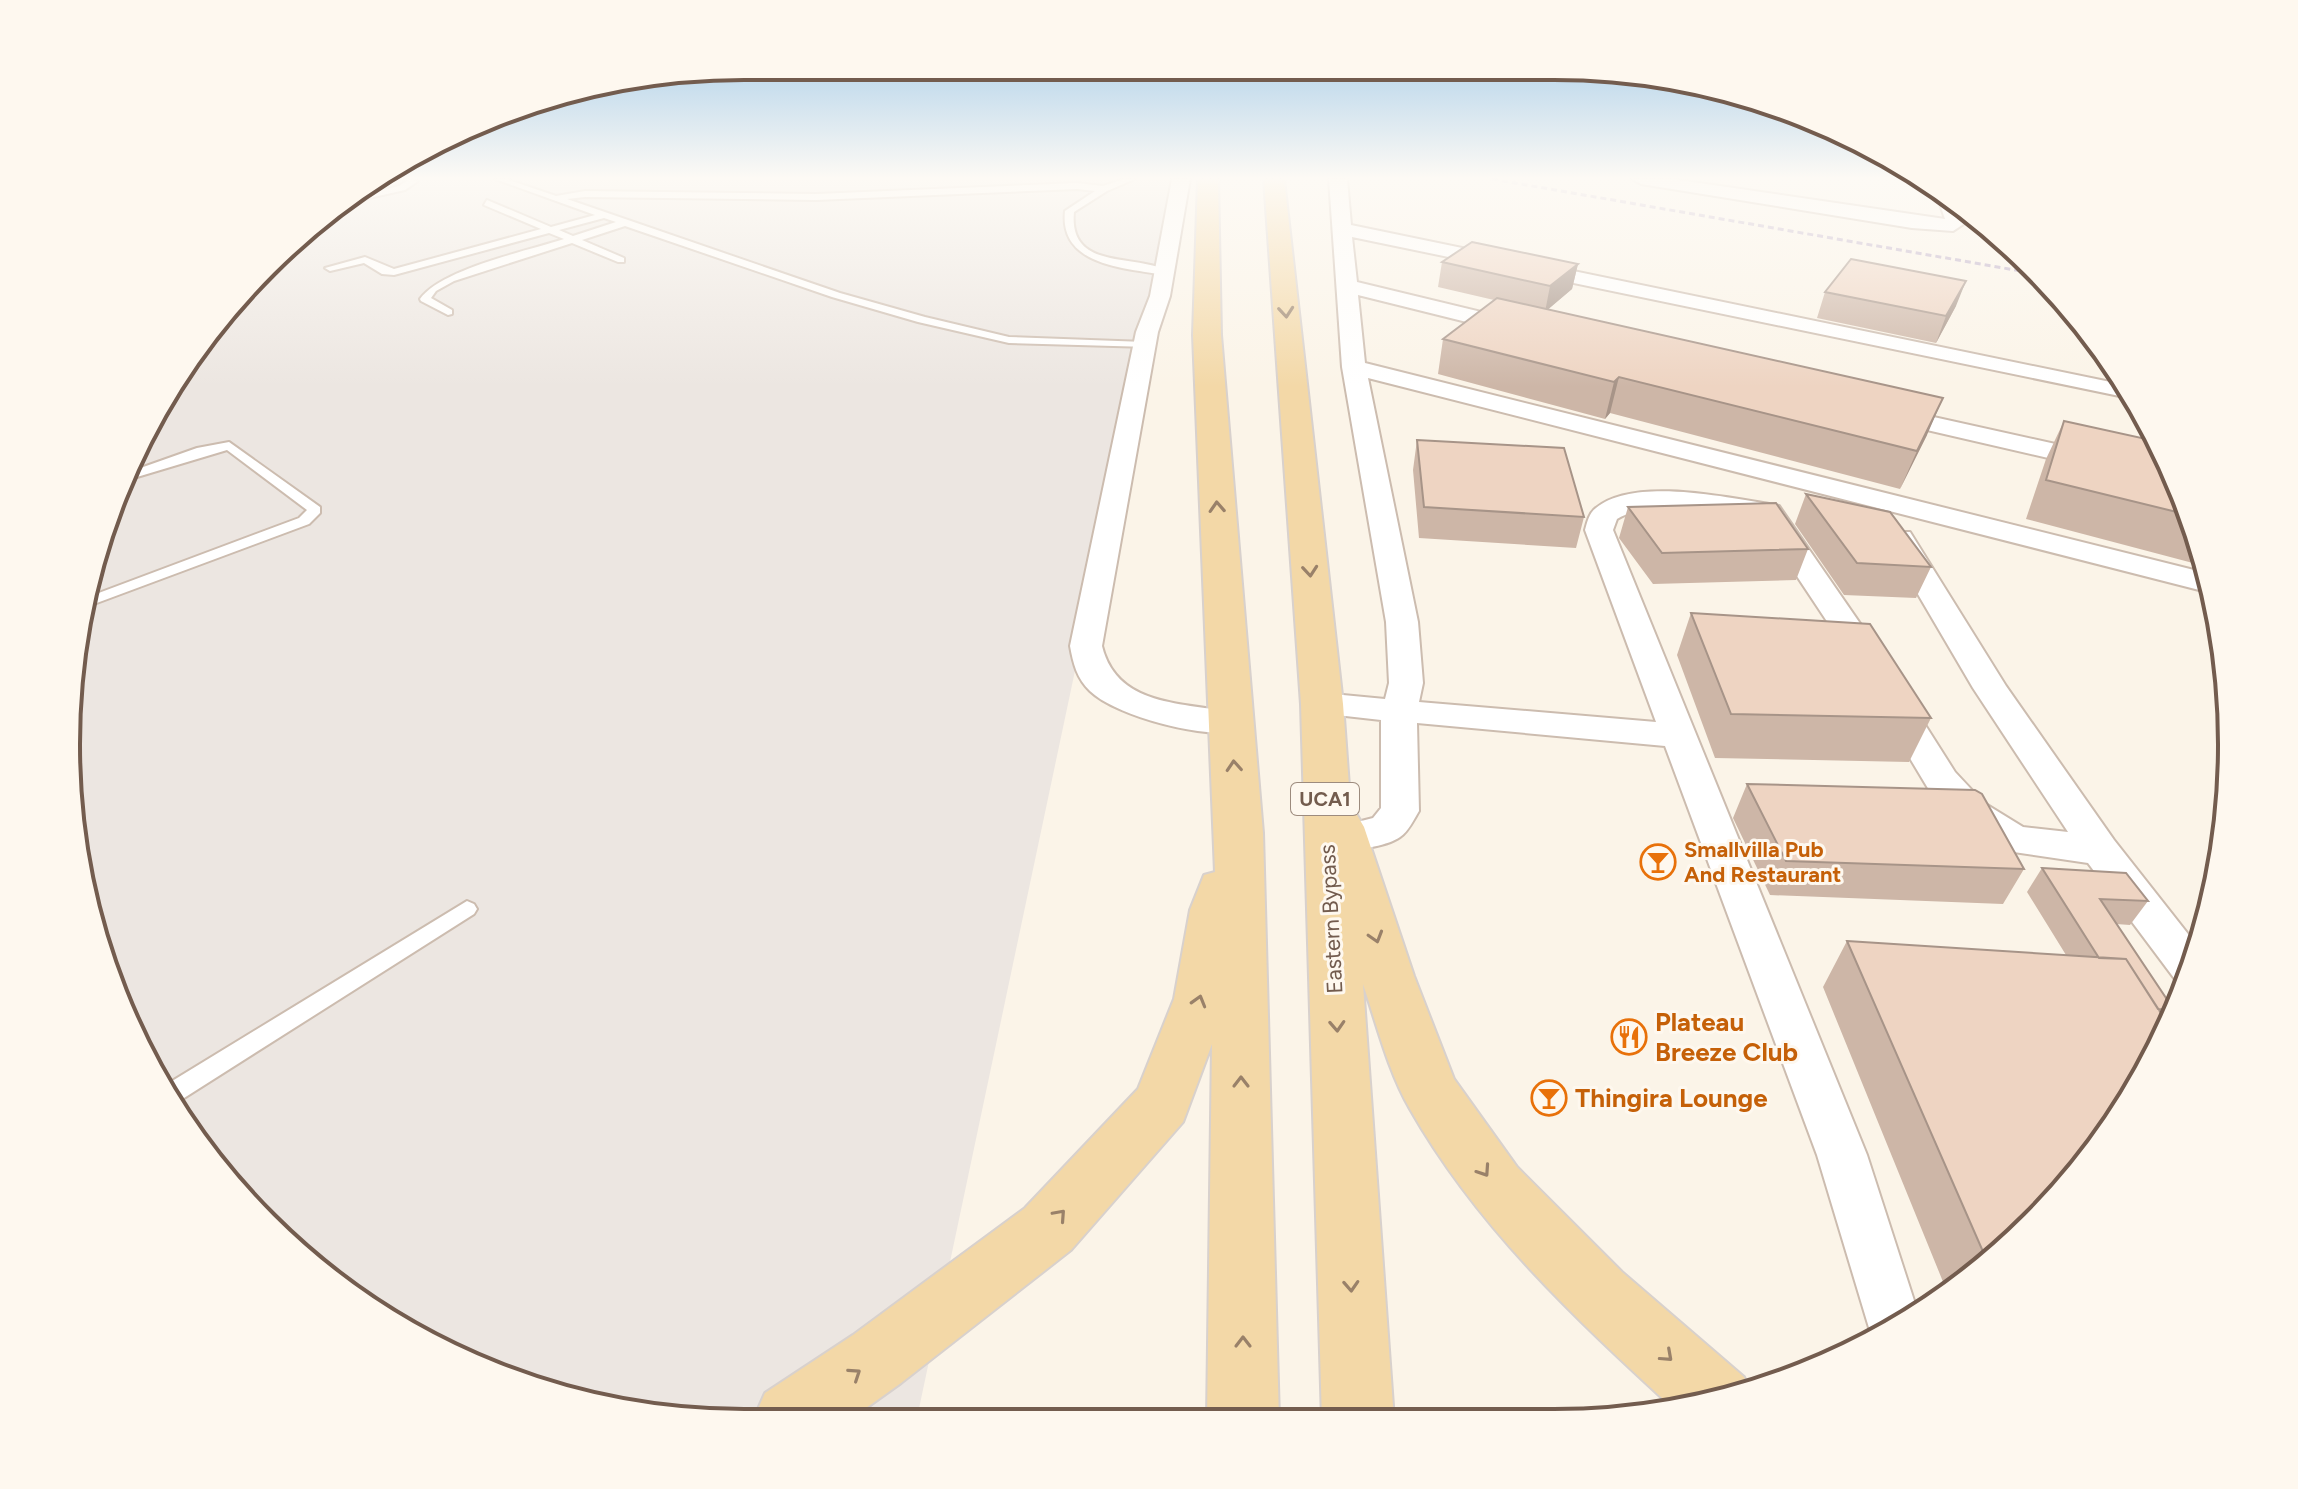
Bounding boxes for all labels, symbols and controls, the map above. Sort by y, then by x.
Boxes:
one-way arrow [1278,306,1295,319]
one-way arrow [1209,500,1226,513]
one-way arrow [1301,565,1318,578]
one-way arrow [1226,759,1243,772]
road number: UCA1 [1291,783,1359,815]
place label: Smallvilla Pub And Restaurant [1684,836,1842,888]
bar icon: Smallvilla Pub And Restaurant [1639,843,1677,881]
street label: Eastern Bypass [1314,844,1348,994]
one-way arrow [1367,930,1383,944]
one-way arrow [1190,995,1206,1009]
place label: Plateau Breeze Club [1655,1006,1798,1068]
restaurant icon: Plateau Breeze Club [1610,1018,1648,1056]
one-way arrow [1328,1020,1345,1033]
one-way arrow [1232,1075,1250,1088]
bar icon: Thingira Lounge [1530,1079,1568,1117]
place label: Thingira Lounge [1575,1082,1768,1114]
one-way arrow [1474,1163,1489,1177]
one-way arrow [1051,1210,1065,1225]
one-way arrow [1342,1280,1359,1293]
one-way arrow [1234,1335,1252,1348]
one-way arrow [1657,1346,1672,1360]
one-way arrow [846,1369,861,1384]

